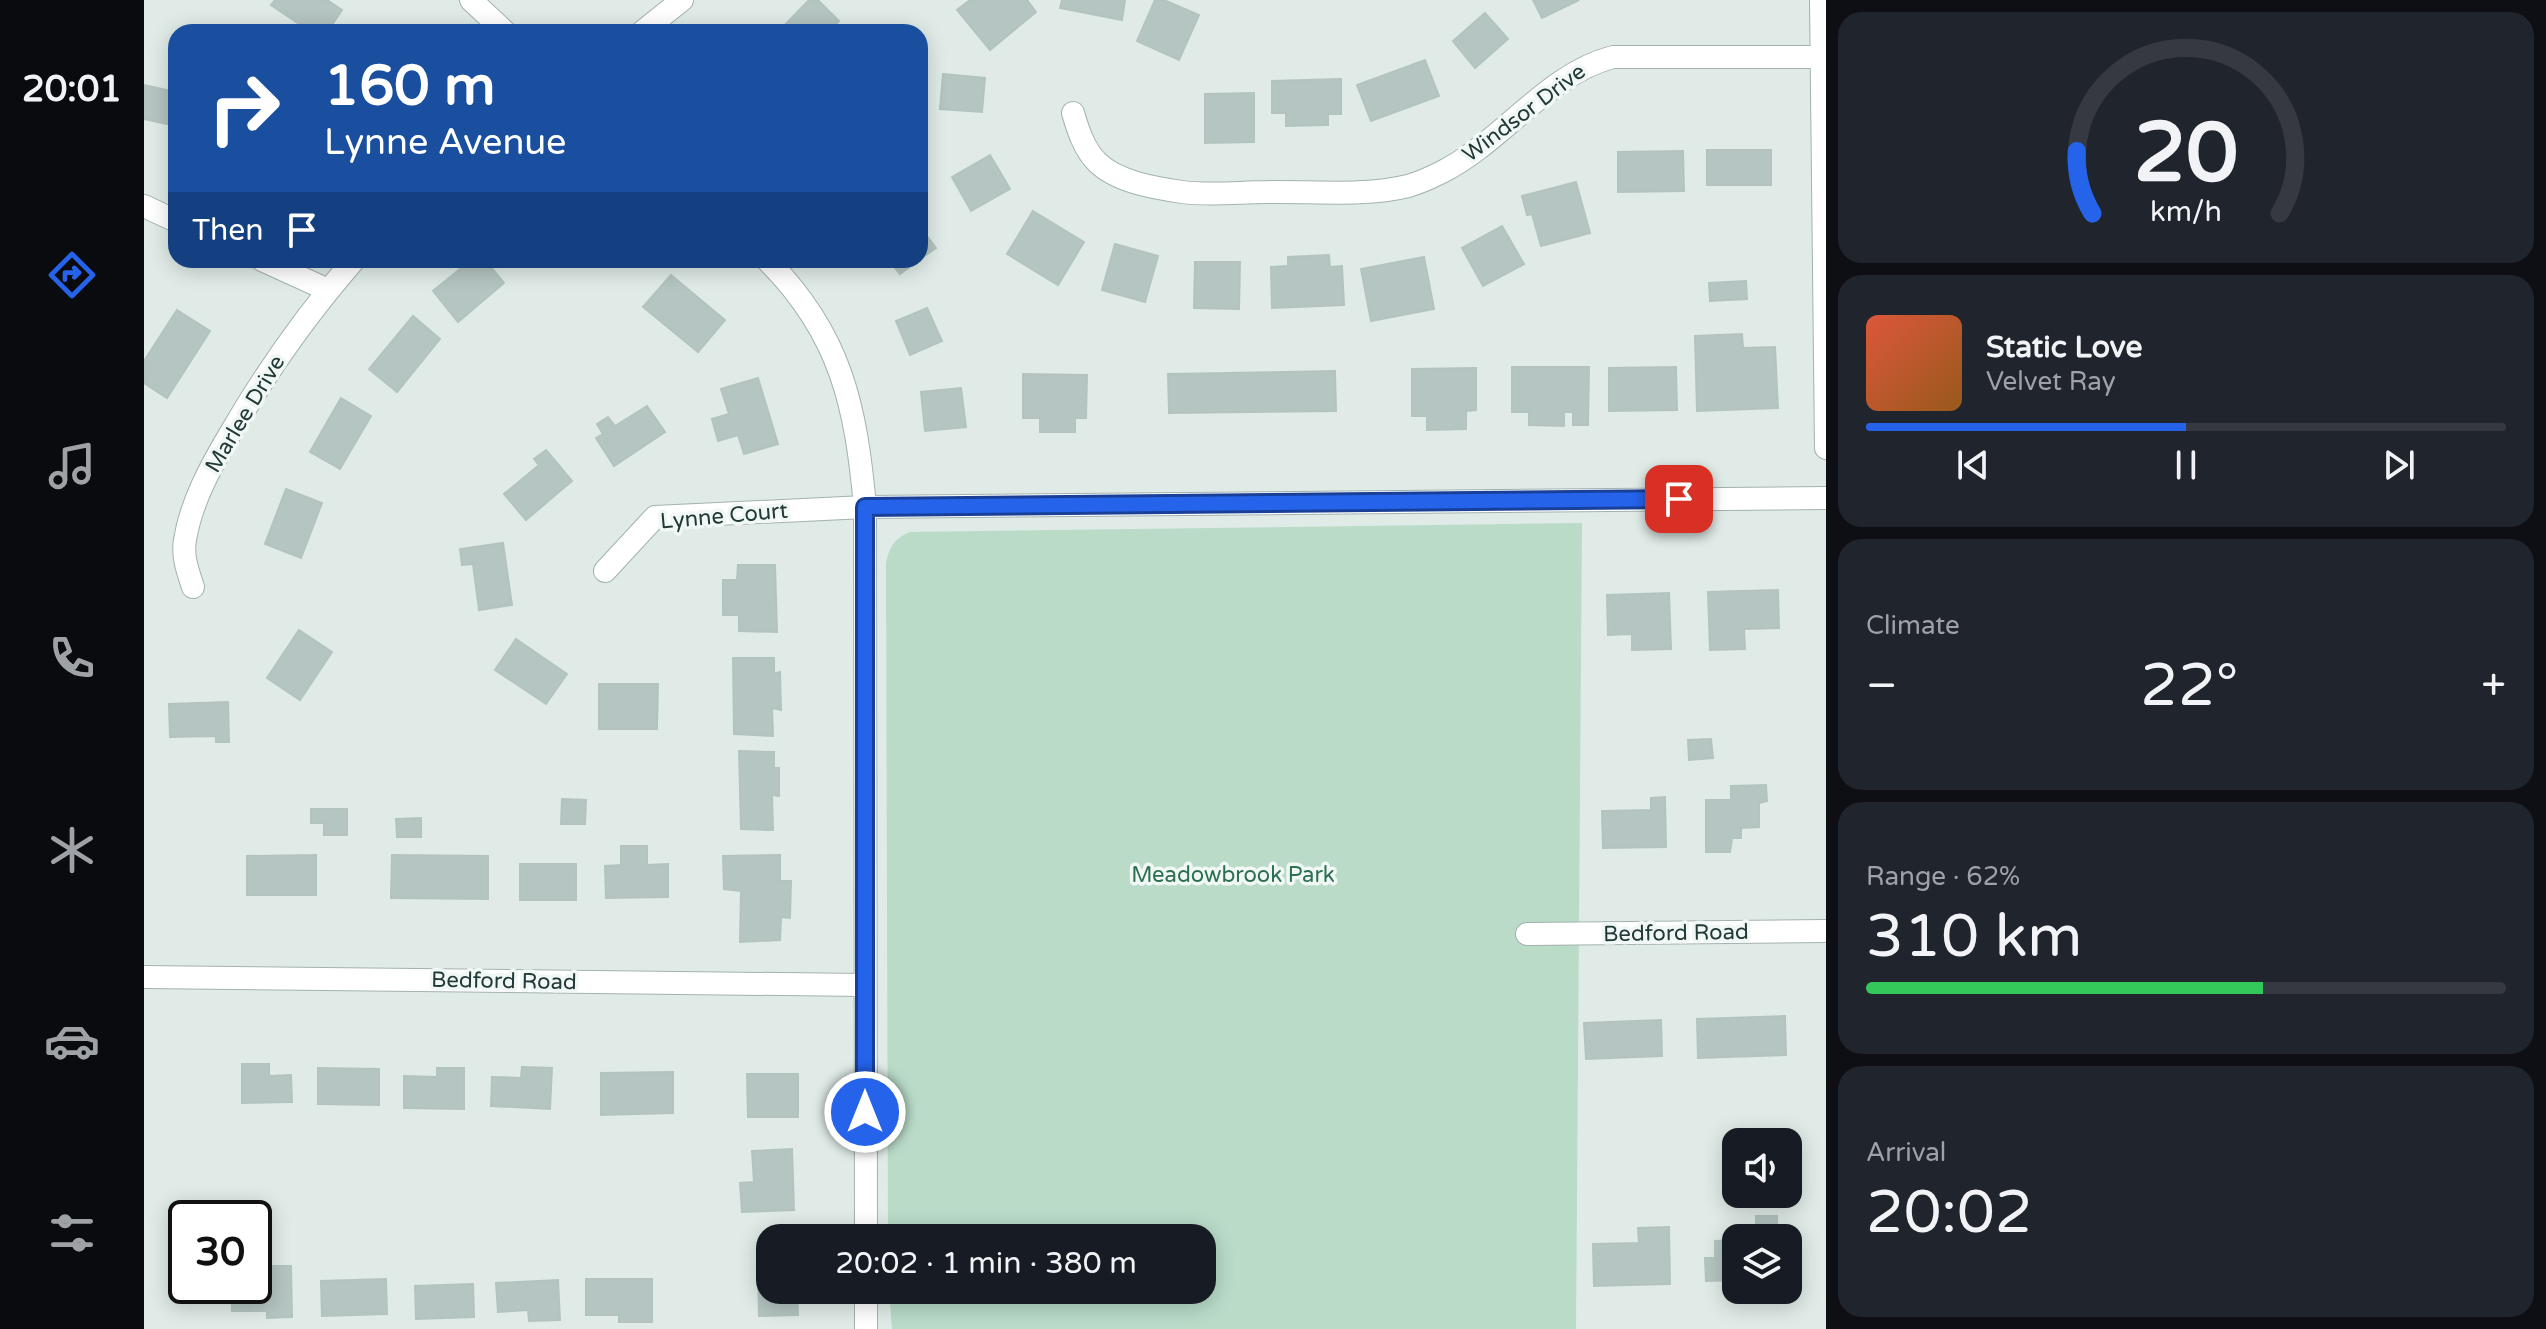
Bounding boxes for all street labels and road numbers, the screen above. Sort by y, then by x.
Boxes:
street label: Windsor Drive [1457,58,1591,168]
street label: Marlee Drive [200,351,290,477]
street label: Lynne Court [659,497,789,535]
street label: Bedford Road [1603,919,1749,947]
street label: Bedford Road [431,967,577,995]

